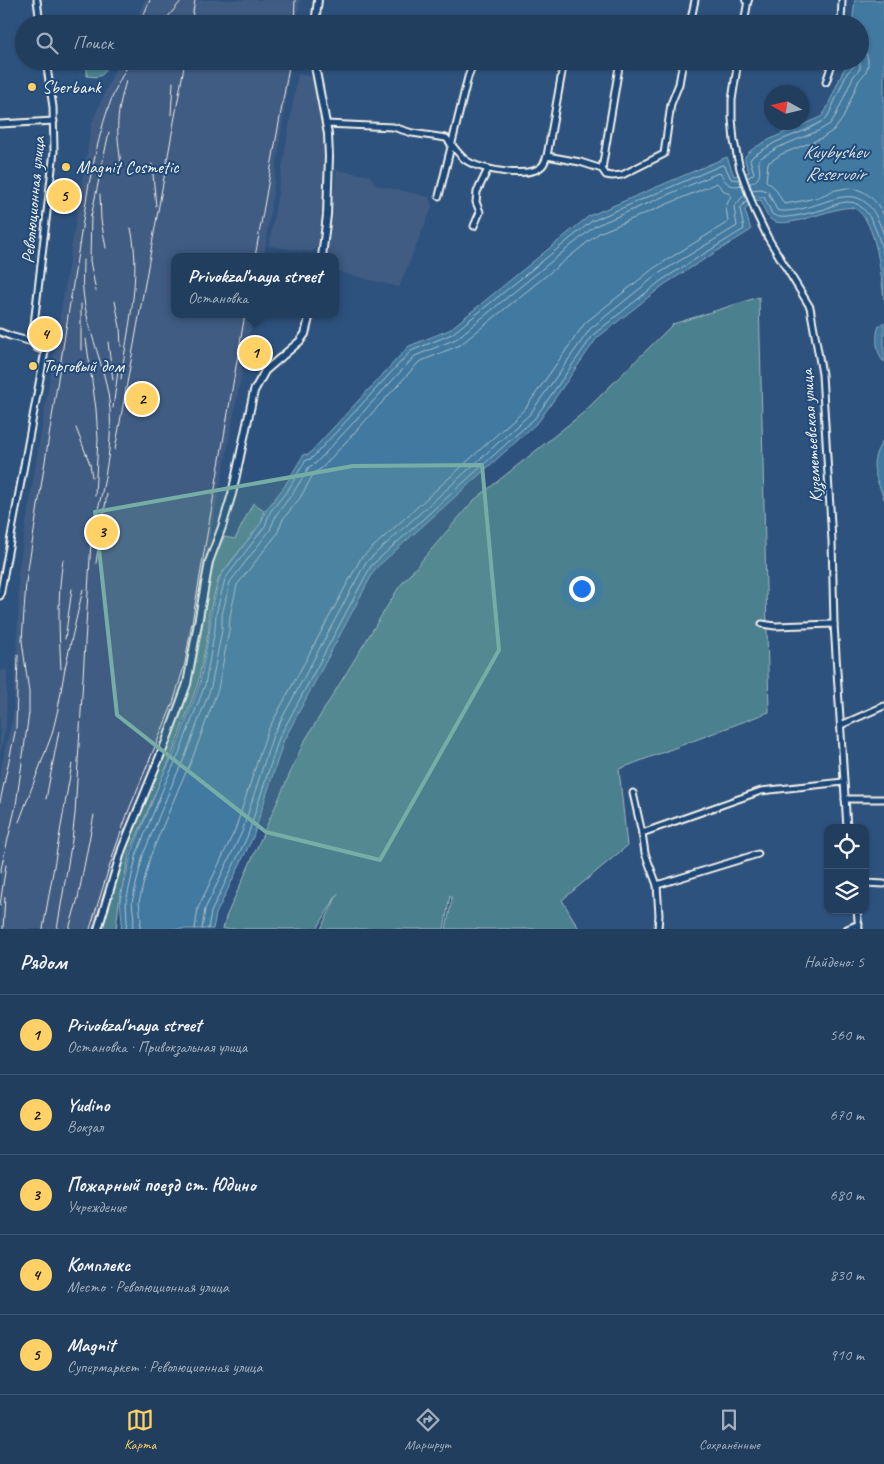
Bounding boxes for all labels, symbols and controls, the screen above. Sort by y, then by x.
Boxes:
search box [15,15,869,70]
icon: search [33,29,61,57]
text: Поиск [73,31,113,55]
place label: Sberbank [42,76,102,98]
marker: Sberbank [26,81,38,93]
north arrow [764,85,809,130]
street label: Революционная улица [16,134,50,264]
water label: Kuybyshev Reservoir [803,140,871,186]
place label: Magnit Cosmetic [76,156,180,178]
marker: Magnit Cosmetic [60,161,72,173]
pin: 5 [48,177,80,215]
popup [171,253,339,318]
text: Privokzal'naya street [188,264,322,288]
text: Остановка [188,288,248,308]
pin: 4 [29,315,61,353]
pin: 1 [239,334,271,372]
place label: Торговый дом [43,355,125,377]
marker: Торговый дом [27,360,39,372]
street label: Куземетьевская улица [795,367,828,503]
pin: 2 [126,380,158,418]
pin: 3 [86,513,118,551]
your location [569,576,595,602]
map controls [824,824,869,914]
button: locate [824,824,869,869]
button: layers [824,869,869,914]
text: Рядом [20,949,67,975]
text: Найдено: 5 [804,952,864,972]
text: Privokzal'naya street [67,1013,201,1037]
text: 1 [32,1025,40,1045]
text: 560 m [830,1025,864,1045]
text: Остановка · Привокзальная улица [67,1037,247,1057]
text: Yudino [67,1093,109,1117]
text: 2 [32,1105,40,1125]
text: 670 m [830,1105,864,1125]
text: Вокзал [67,1117,103,1137]
text: Пожарный поезд ст. Юдино [67,1173,256,1197]
text: 3 [32,1185,40,1205]
text: 680 m [830,1185,864,1205]
text: Учреждение [67,1197,126,1217]
text: Комплекс [67,1253,130,1277]
text: 4 [32,1265,40,1285]
text: 830 m [830,1265,864,1285]
text: Место · Революционная улица [67,1277,229,1297]
text: Magnit [67,1333,115,1357]
text: 5 [33,1345,39,1365]
text: 910 m [830,1345,864,1365]
text: Супермаркет · Революционная улица [67,1357,262,1377]
tab: Карта [124,1406,156,1453]
tab: Маршрут [405,1406,451,1453]
tab: Сохранённые [699,1406,760,1453]

